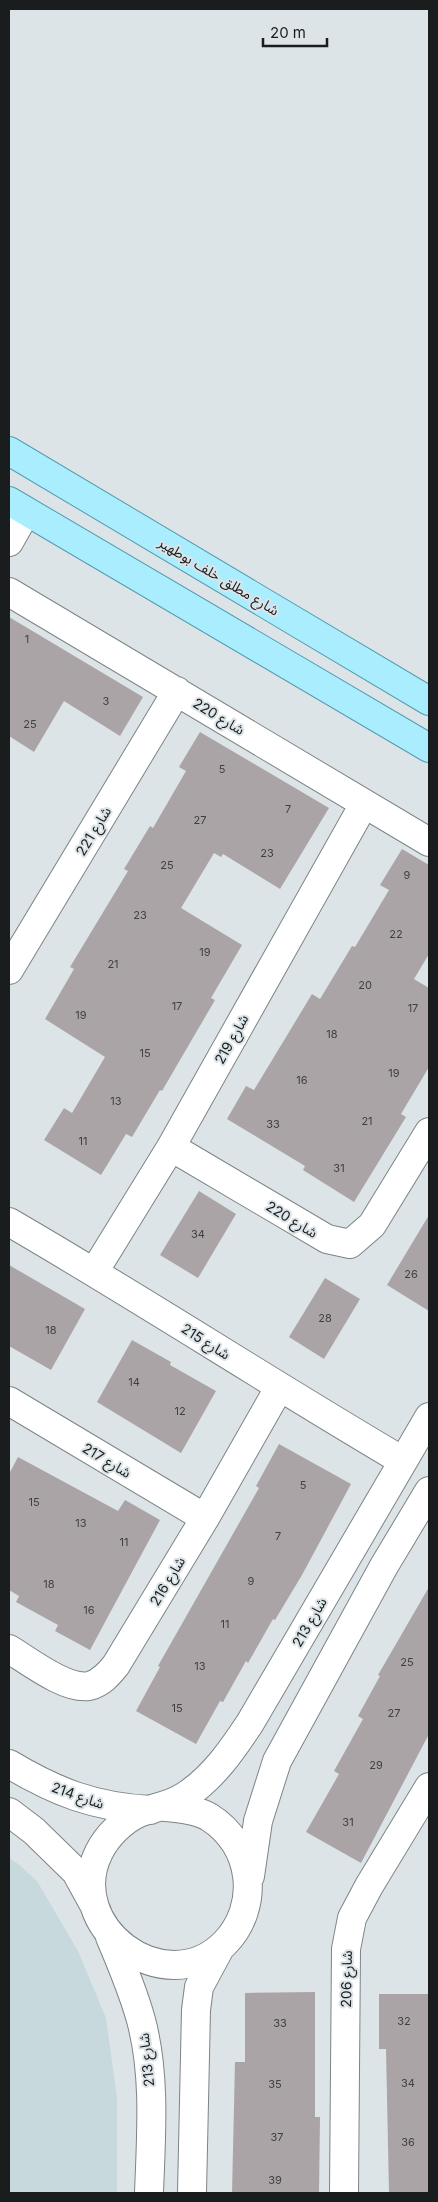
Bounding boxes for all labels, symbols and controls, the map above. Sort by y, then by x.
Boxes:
scale bar [263,15,327,47]
text: 20 m [270,23,306,42]
street label: شارع مطلق خلف بوطهير [153,533,282,621]
house number: 1 [25,632,29,646]
house number: 3 [103,694,110,708]
street label: شارع 220 [189,694,248,741]
house number: 25 [23,717,37,731]
house number: 5 [219,762,226,776]
house number: 7 [285,802,291,816]
street label: شارع 221 [72,803,117,860]
house number: 27 [194,813,206,827]
house number: 23 [260,846,274,860]
house number: 25 [160,858,174,872]
house number: 9 [404,868,411,882]
house number: 23 [133,908,147,922]
house number: 22 [389,927,403,941]
house number: 19 [199,945,211,959]
house number: 21 [107,957,119,971]
house number: 20 [358,978,372,992]
house number: 17 [172,999,182,1013]
house number: 17 [408,1001,418,1015]
house number: 19 [75,1008,87,1022]
street label: شارع 219 [210,1011,254,1068]
house number: 18 [326,1027,338,1041]
house number: 15 [139,1046,151,1060]
house number: 19 [388,1066,400,1080]
house number: 16 [296,1073,308,1087]
house number: 13 [110,1094,122,1108]
house number: 21 [361,1114,373,1128]
house number: 33 [266,1117,280,1131]
house number: 11 [79,1134,87,1148]
house number: 31 [333,1161,345,1175]
street label: شارع 220 [262,1197,321,1244]
house number: 34 [191,1227,205,1241]
house number: 26 [404,1267,418,1281]
house number: 28 [318,1311,332,1325]
street label: شارع 215 [177,1319,233,1365]
house number: 18 [45,1323,57,1337]
house number: 14 [128,1375,140,1389]
house number: 12 [174,1404,186,1418]
street label: شارع 217 [78,1439,134,1484]
house number: 5 [300,1478,307,1492]
house number: 15 [28,1495,40,1509]
house number: 13 [75,1516,87,1530]
house number: 7 [275,1529,281,1543]
house number: 11 [120,1535,128,1549]
street label: شارع 216 [146,1553,191,1610]
house number: 9 [248,1574,255,1588]
house number: 18 [43,1577,55,1591]
street label: شارع 213 [288,1594,332,1651]
house number: 16 [83,1603,95,1617]
house number: 11 [221,1617,229,1631]
house number: 25 [400,1655,414,1669]
house number: 13 [194,1659,206,1673]
house number: 15 [171,1701,183,1715]
house number: 27 [388,1706,400,1720]
house number: 29 [369,1758,383,1772]
street label: شارع 214 [48,1778,107,1815]
house number: 31 [342,1815,354,1829]
street label: شارع 206 [337,1950,358,2008]
house number: 32 [397,2014,411,2028]
house number: 33 [273,2016,287,2030]
street label: شارع 213 [135,2032,160,2088]
house number: 34 [401,2076,415,2090]
house number: 35 [268,2077,282,2091]
house number: 37 [270,2130,284,2144]
house number: 36 [401,2135,415,2149]
house number: 39 [268,2173,282,2187]

